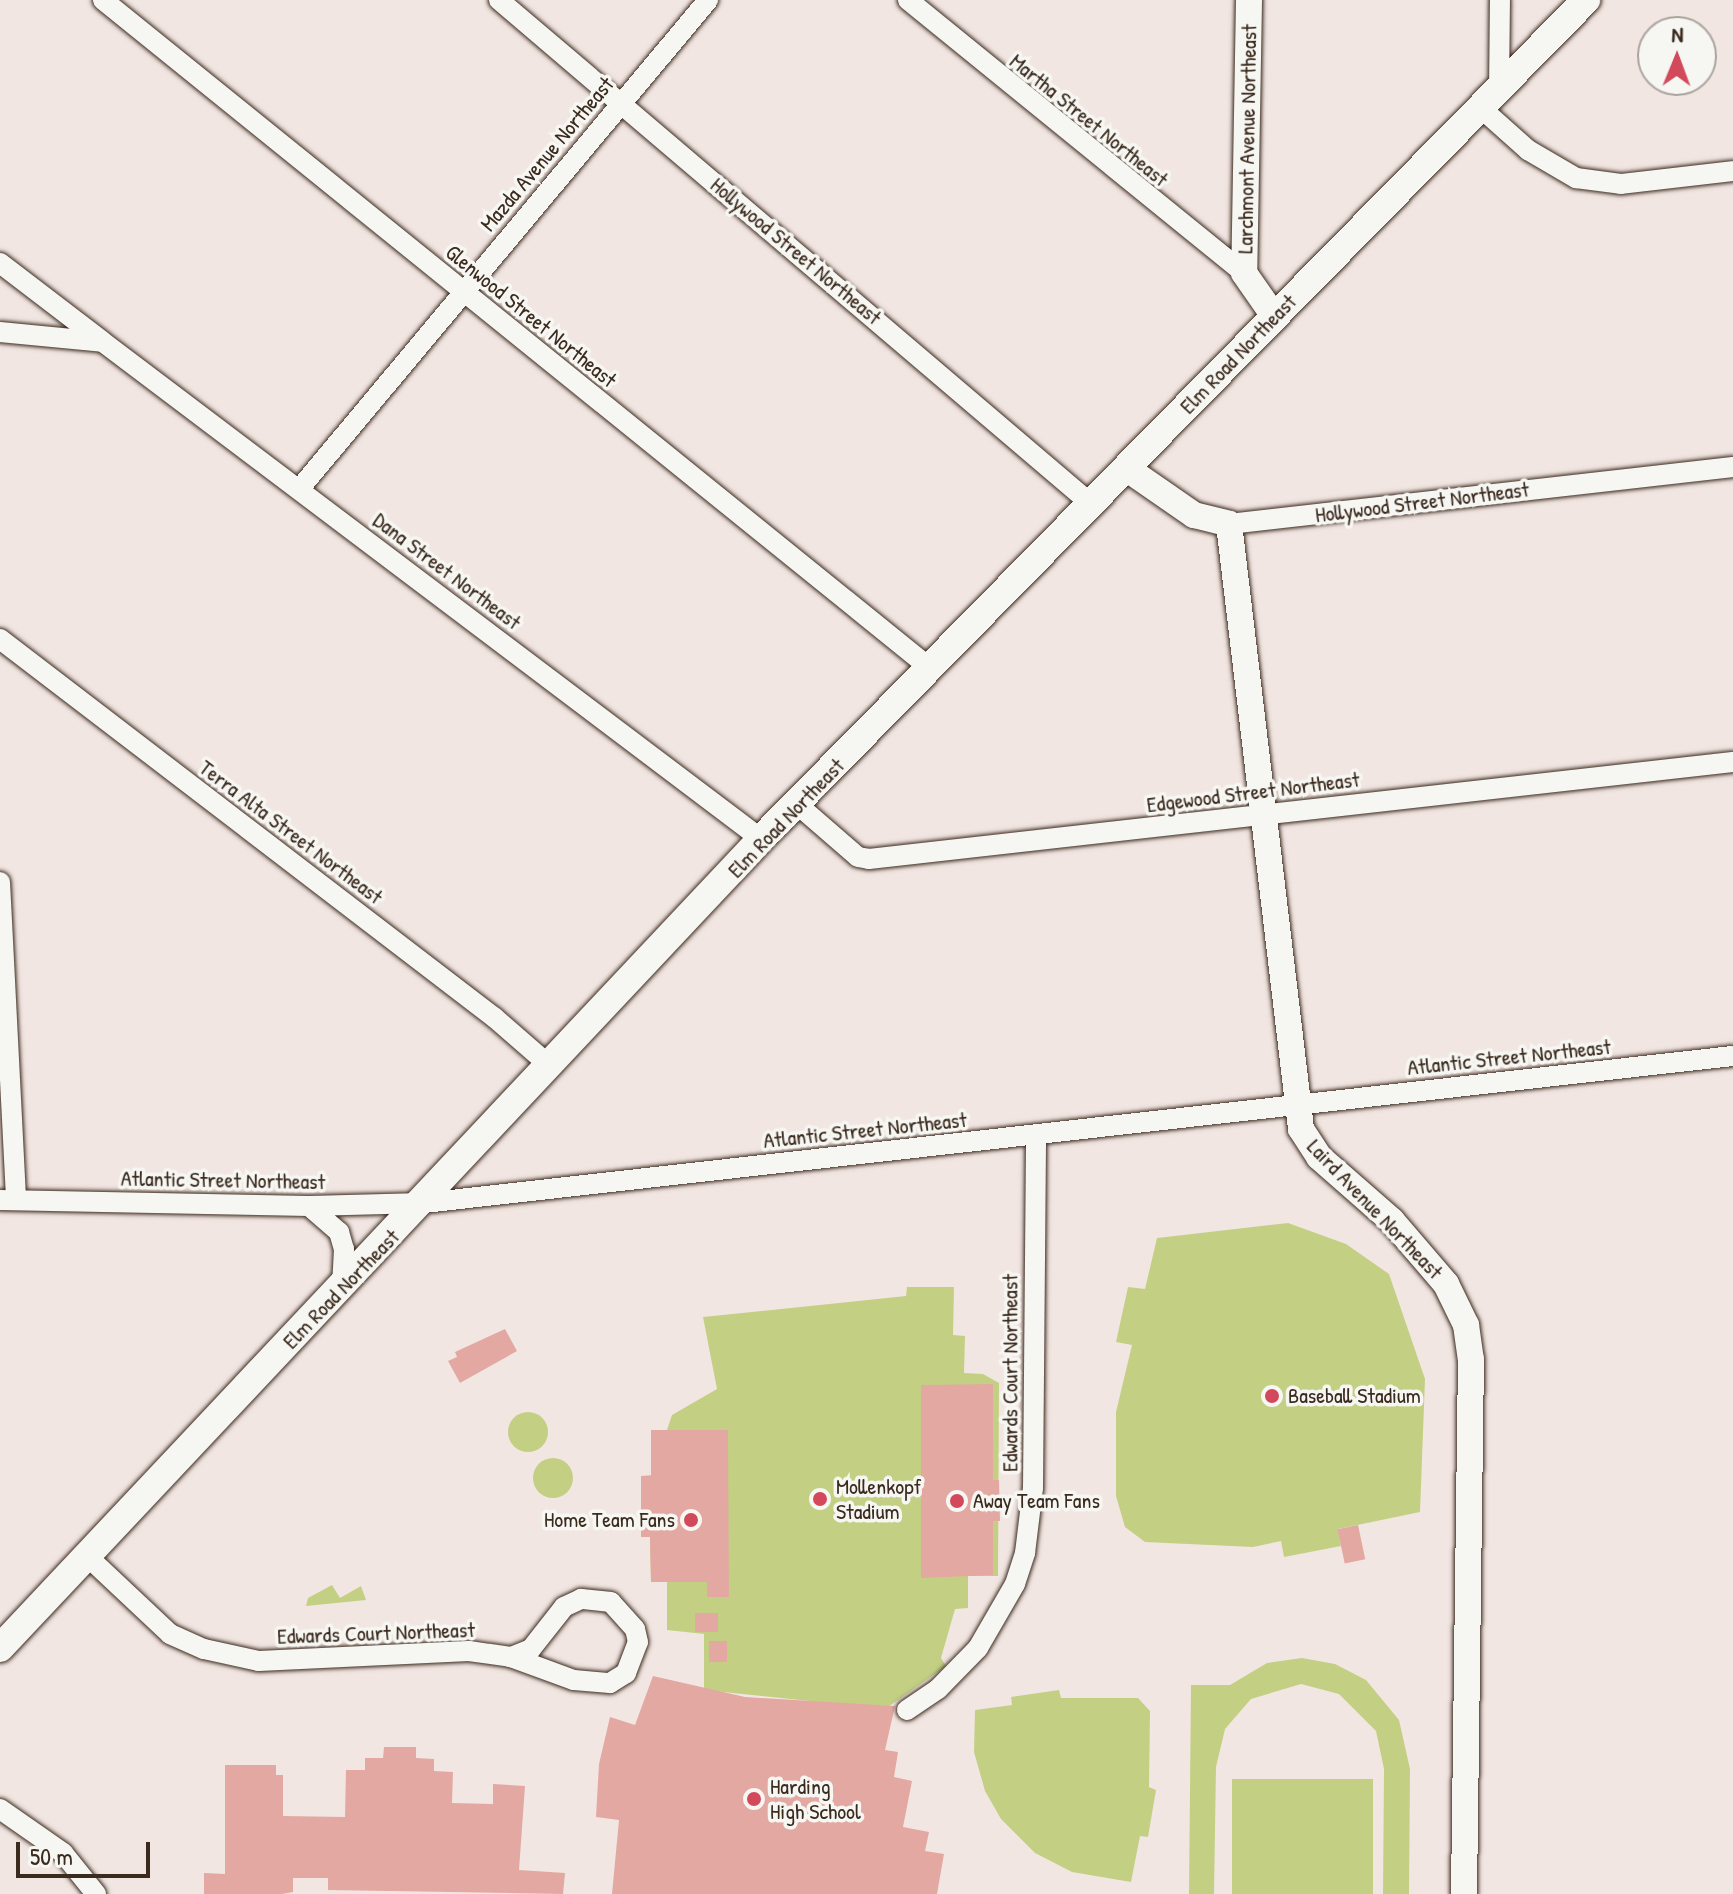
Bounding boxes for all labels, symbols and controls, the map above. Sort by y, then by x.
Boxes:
north arrow [1637,16,1717,96]
text: N [1671,19,1684,49]
street label: Larchmont Avenue Northeast [1232,24,1262,254]
street label: Martha Street Northeast [1004,48,1174,192]
street label: Mazda Avenue Northeast [475,71,619,237]
street label: Hollywood Street Northeast [705,172,887,330]
street label: Glenwood Street Northeast [440,239,622,393]
street label: Elm Road Northeast [1174,289,1302,419]
street label: Hollywood Street Northeast [1314,476,1530,528]
street label: Dana Street Northeast [368,507,526,635]
street label: Elm Road Northeast [722,753,850,883]
street label: Terra Alta Street Northeast [194,754,388,910]
street label: Edgewood Street Northeast [1145,766,1361,818]
street label: Atlantic Street Northeast [1406,1033,1612,1081]
street label: Atlantic Street Northeast [762,1106,968,1154]
street label: Laird Avenue Northeast [1302,1134,1448,1284]
street label: Atlantic Street Northeast [121,1165,325,1195]
street label: Elm Road Northeast [277,1224,405,1354]
street label: Edwards Court Northeast [997,1274,1023,1472]
place label: Baseball Stadium [1288,1383,1421,1409]
marker: Baseball Stadium [1263,1387,1281,1405]
place label: Mollenkopf Stadium [836,1473,921,1524]
place label: Away Team Fans [973,1488,1100,1514]
marker: Mollenkopf Stadium [811,1490,829,1508]
marker: Away Team Fans [948,1492,966,1510]
place label: Home Team Fans [544,1507,675,1533]
marker: Home Team Fans [682,1511,700,1529]
street label: Edwards Court Northeast [277,1616,475,1650]
place label: Harding High School [770,1773,861,1824]
marker: Harding High School [745,1790,763,1808]
scale bar [20,1826,154,1876]
text: 50 m [30,1840,73,1872]

